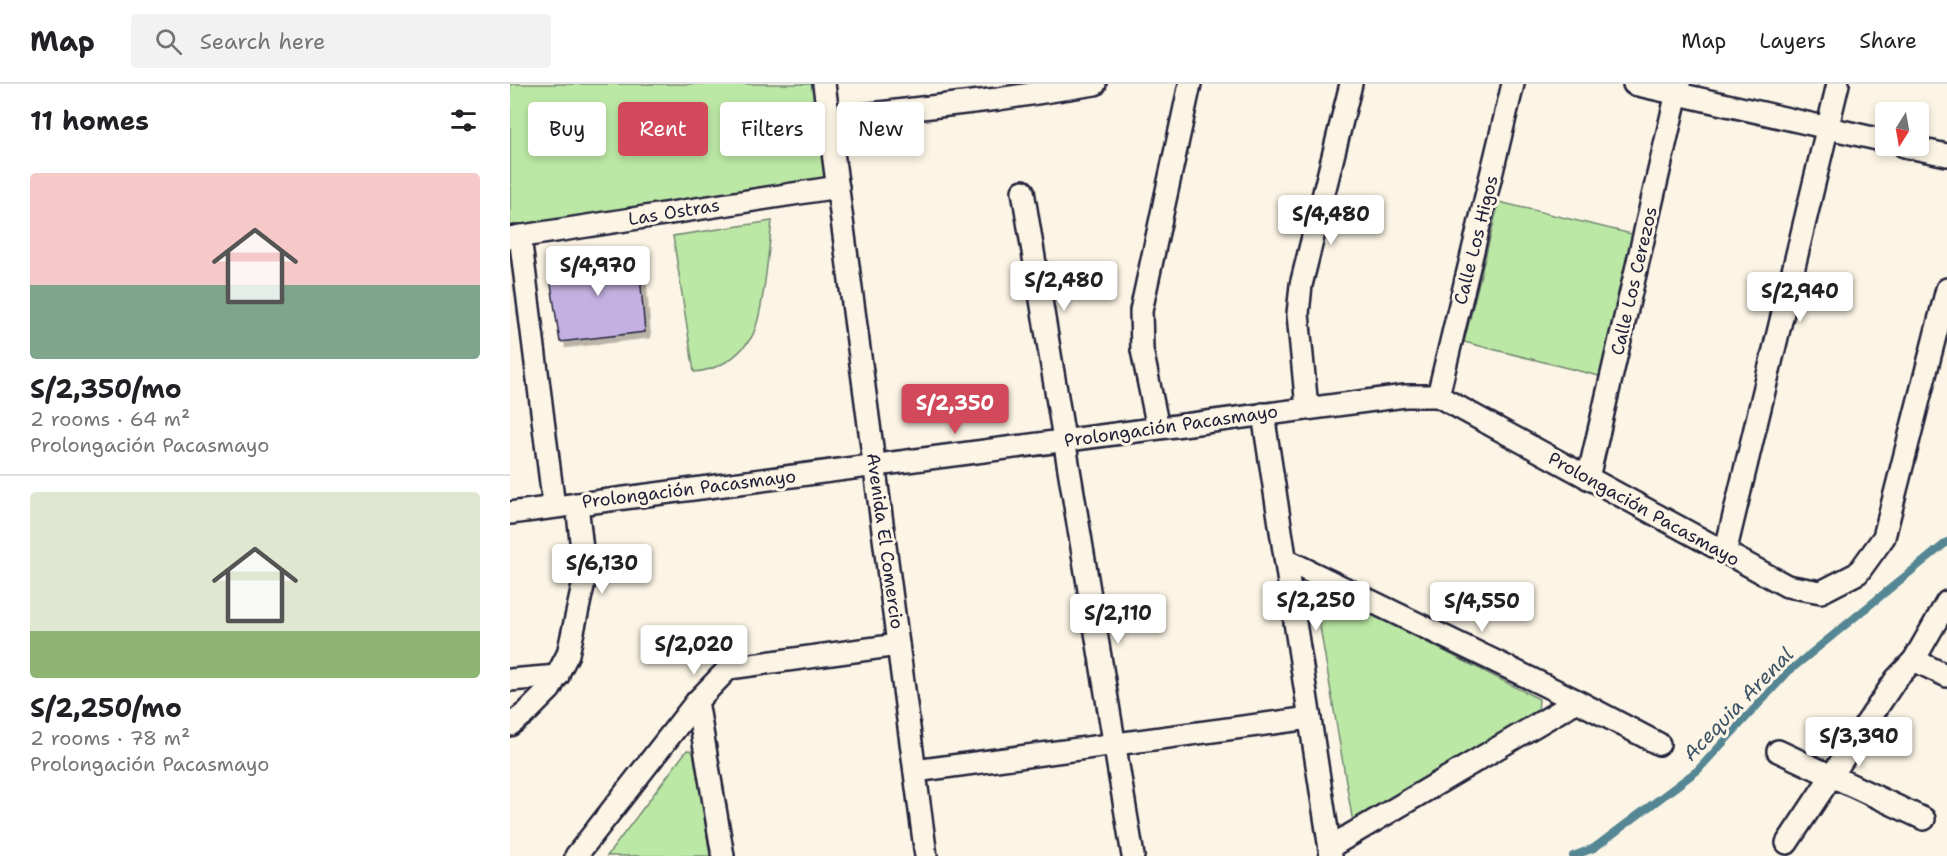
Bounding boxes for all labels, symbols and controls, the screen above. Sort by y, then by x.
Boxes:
search box [131,14,551,68]
text: Map [30,22,95,60]
icon: search [152,25,185,58]
text: Search here [200,27,325,56]
text: Map [1681,27,1726,55]
text: Layers [1759,27,1826,55]
text: Share [1859,27,1917,55]
chip: Buy [528,102,606,156]
chip: Rent [618,102,708,156]
chip: Filters [720,102,825,156]
chip: New [837,102,924,156]
north arrow [1875,102,1929,156]
map controls [1875,102,1929,156]
text: 11 homes [30,103,149,138]
icon: filters [447,104,480,137]
street label: Calle Los Higos [1448,173,1504,307]
street label: Las Ostras [627,193,721,231]
pin: S/4,480 [1276,195,1386,246]
text: S/4,480 [1292,201,1370,227]
street label: Calle Los Cerezos [1605,204,1663,358]
icon: home [201,212,309,320]
pin: S/4,970 [543,246,653,297]
text: S/4,970 [560,252,636,278]
pin: S/2,480 [1009,261,1119,312]
text: S/2,480 [1024,267,1104,293]
pin: S/2,940 [1745,272,1855,323]
text: S/2,940 [1761,278,1839,304]
text: S/2,350/mo [30,371,182,406]
pin: S/2,350 [900,384,1010,435]
text: S/2,350 [916,390,994,416]
street label: Prolongación Pacasmayo [1063,399,1279,453]
text: 2 rooms · 64 m² [30,406,190,432]
text: Prolongación Pacasmayo [30,432,269,458]
street label: Prolongación Pacasmayo [1544,446,1744,572]
street label: Avenida El Comercio [861,451,909,631]
street label: Prolongación Pacasmayo [581,464,797,514]
icon: home [201,531,309,639]
pin: S/6,130 [547,544,657,595]
text: S/6,130 [566,550,638,576]
pin: S/2,250 [1261,581,1371,632]
pin: S/4,550 [1427,582,1537,633]
text: S/2,250 [1277,587,1355,613]
text: S/4,550 [1444,588,1520,614]
pin: S/2,110 [1063,594,1173,645]
text: S/2,110 [1084,600,1152,626]
pin: S/2,020 [639,625,749,676]
text: S/2,020 [655,631,734,657]
water label: Acequia Arenal [1677,641,1799,767]
text: S/2,250/mo [30,690,182,725]
pin: S/3,390 [1804,717,1914,768]
text: S/3,390 [1819,723,1899,749]
text: 2 rooms · 78 m² [30,725,190,751]
text: Prolongación Pacasmayo [30,751,269,777]

